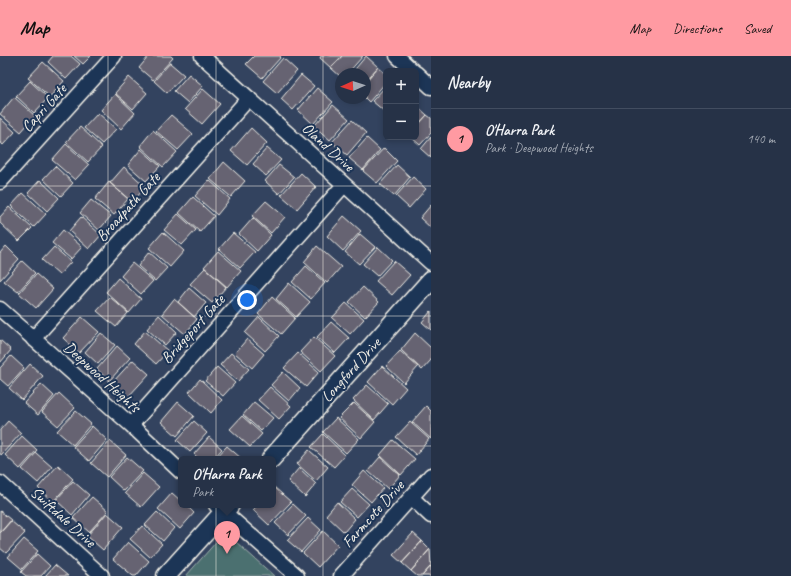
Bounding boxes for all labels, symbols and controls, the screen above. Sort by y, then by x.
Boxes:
text: Map [20,16,50,40]
text: Map [630,20,651,37]
text: Directions [673,20,722,37]
text: Saved [744,20,771,37]
north arrow [335,68,371,104]
map controls [383,68,419,140]
button: + [383,68,419,104]
text: Nearby [447,72,490,93]
street label: Capri Gate [17,78,72,136]
button: − [383,104,419,140]
street label: Oland Drive [298,118,360,177]
text: O'Harra Park [485,121,554,140]
text: 1 [457,131,463,147]
text: 140 m [747,131,775,147]
text: Park · Deepwood Heights [485,140,593,156]
street label: Broadpath Gate [92,167,166,246]
street label: Bridgeport Gate [157,289,230,368]
your location [237,290,257,310]
street label: Longford Drive [317,332,386,406]
street label: Deepwood Heights [59,337,146,418]
popup [178,456,276,508]
text: O'Harra Park [193,465,261,484]
street label: Farmcote Drive [338,475,410,552]
street label: Swiftdale Drive [26,482,101,553]
text: Park [193,484,213,500]
pin: 1 [214,521,240,554]

